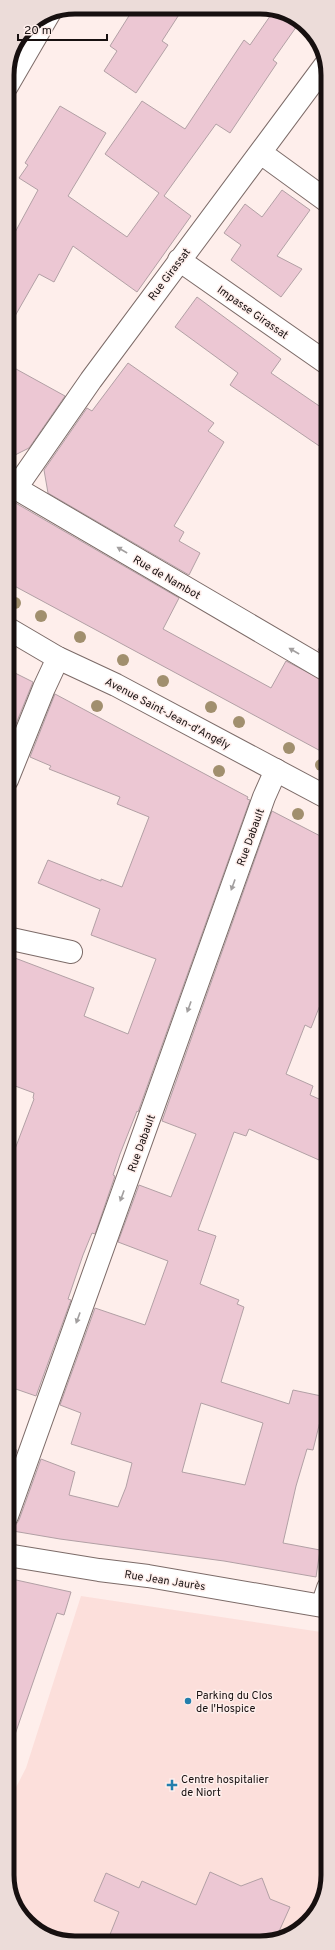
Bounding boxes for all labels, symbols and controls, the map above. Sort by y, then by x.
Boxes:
scale bar [18,16,107,42]
text: 20 m [24,23,52,39]
street label: Rue Girassat [146,246,194,304]
street label: Impasse Girassat [214,283,291,343]
one-way arrow [117,546,127,554]
street label: Rue de Nambot [130,553,203,603]
one-way arrow [288,648,300,655]
street label: Avenue Saint-Jean-d'Angély [102,675,233,753]
street label: Rue Dabault [234,807,268,868]
one-way arrow [229,879,235,891]
one-way arrow [186,1002,192,1014]
street label: Rue Dabault [125,1113,159,1174]
one-way arrow [118,1190,124,1202]
one-way arrow [75,1313,81,1325]
street label: Rue Jean Jaurès [123,1568,206,1594]
place label: Parking du Clos de l'Hospice [196,1689,273,1716]
marker: Parking du Clos de l'Hospice [183,1696,193,1706]
place label: Centre hospitalier de Niort [181,1773,270,1800]
marker: Centre hospitalier de Niort [166,1779,178,1791]

